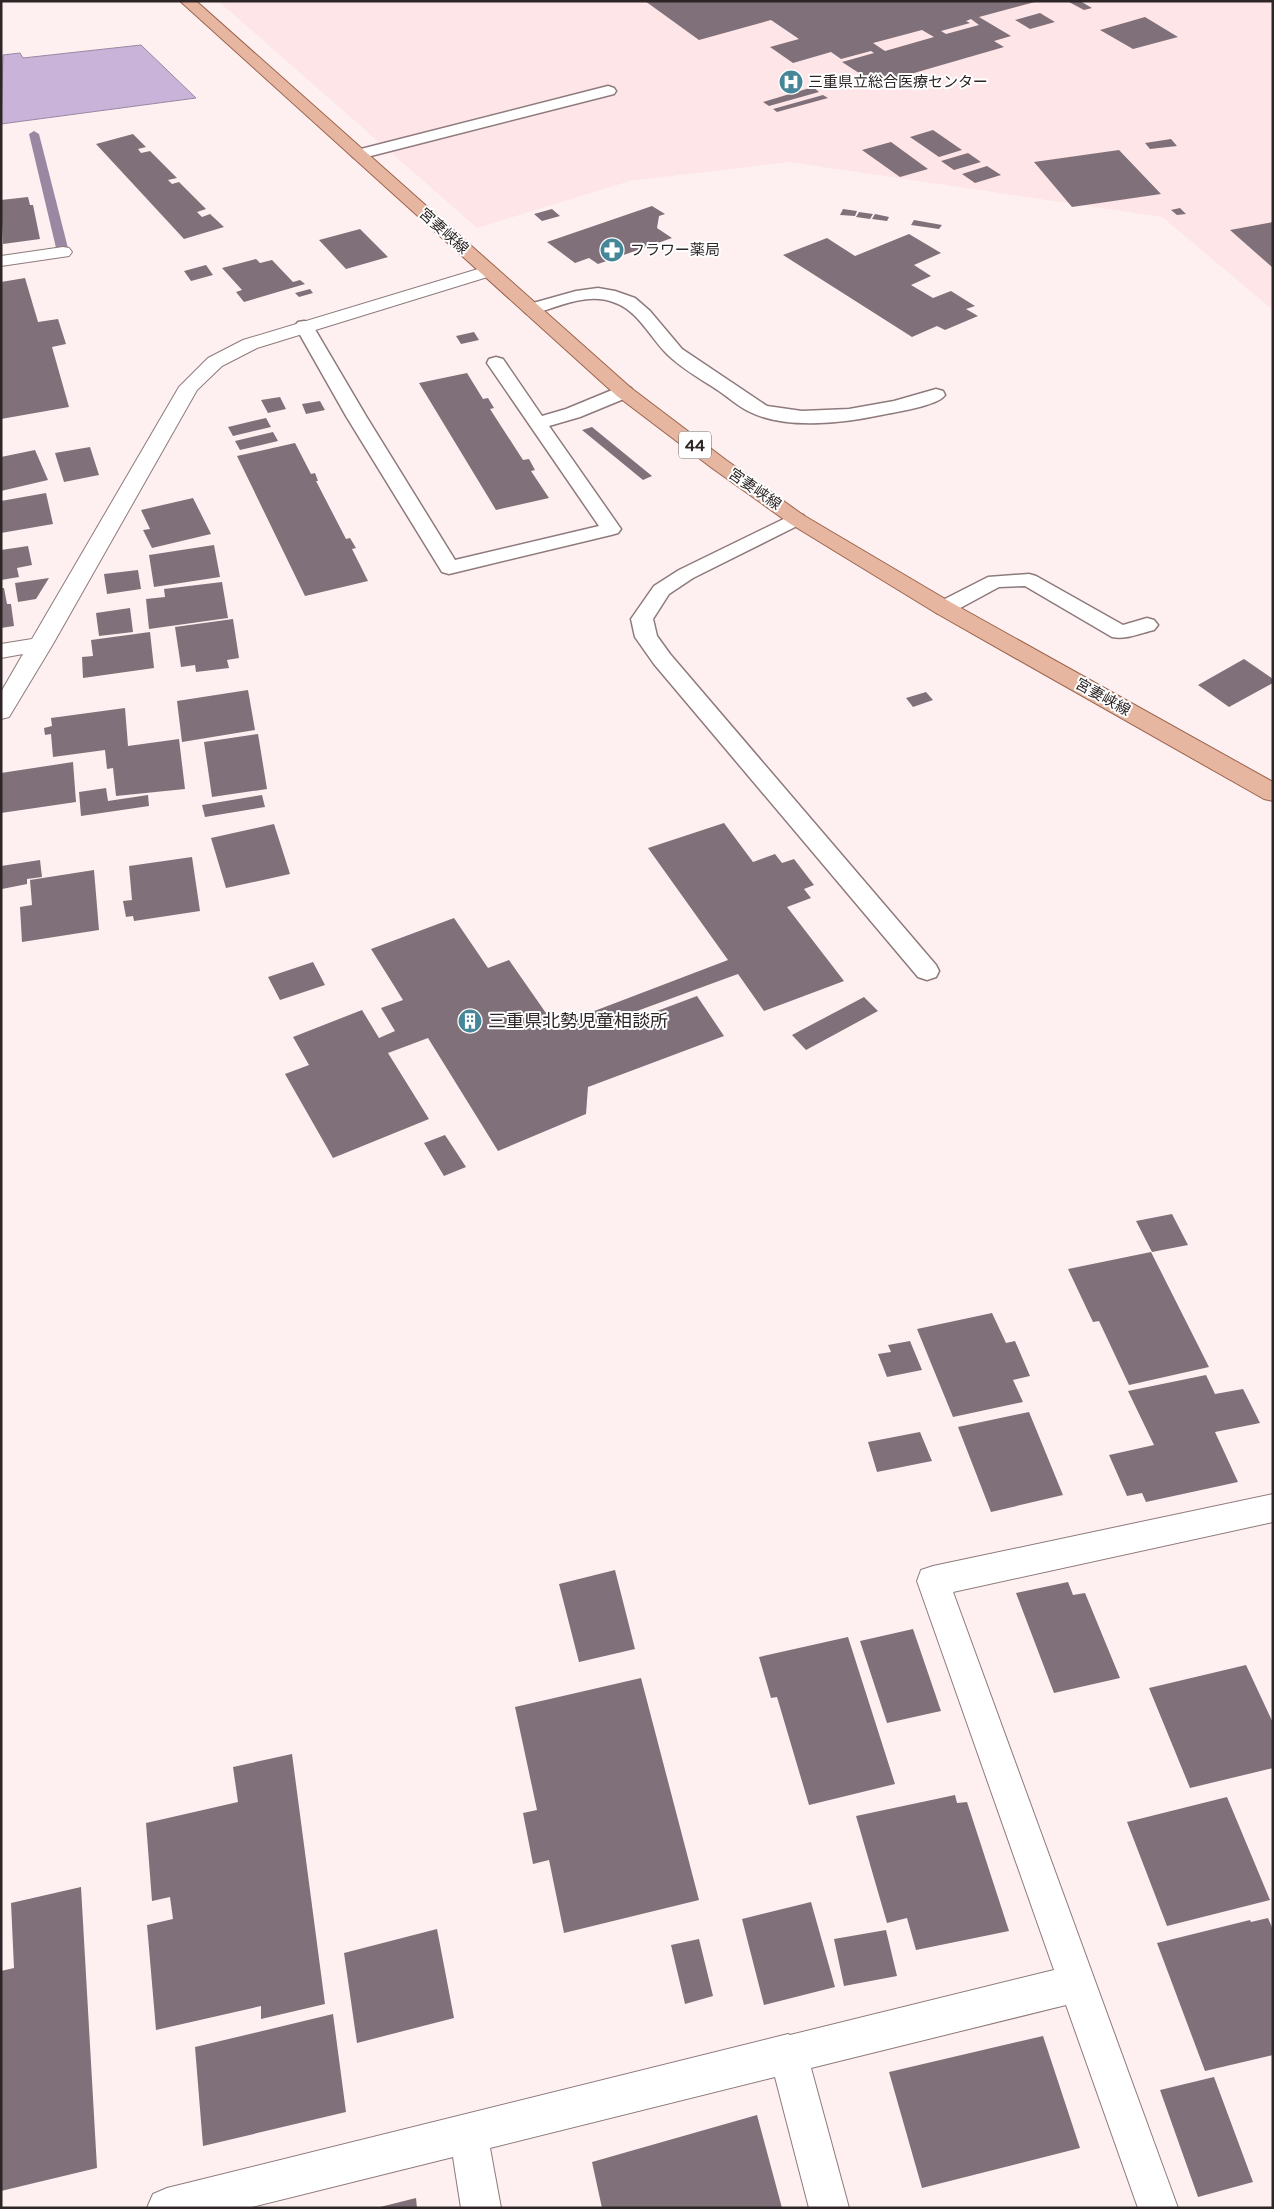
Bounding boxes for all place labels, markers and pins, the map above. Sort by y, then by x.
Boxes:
hospital icon: 三重県立総合医療センター [778,69,804,95]
place label: 三重県立総合医療センター [808,73,988,91]
pharmacy icon: フラワー薬局 [599,237,625,263]
place label: フラワー薬局 [630,241,720,259]
building icon: 三重県北勢児童相談所 [457,1008,483,1034]
place label: 三重県北勢児童相談所 [488,1010,668,1032]

